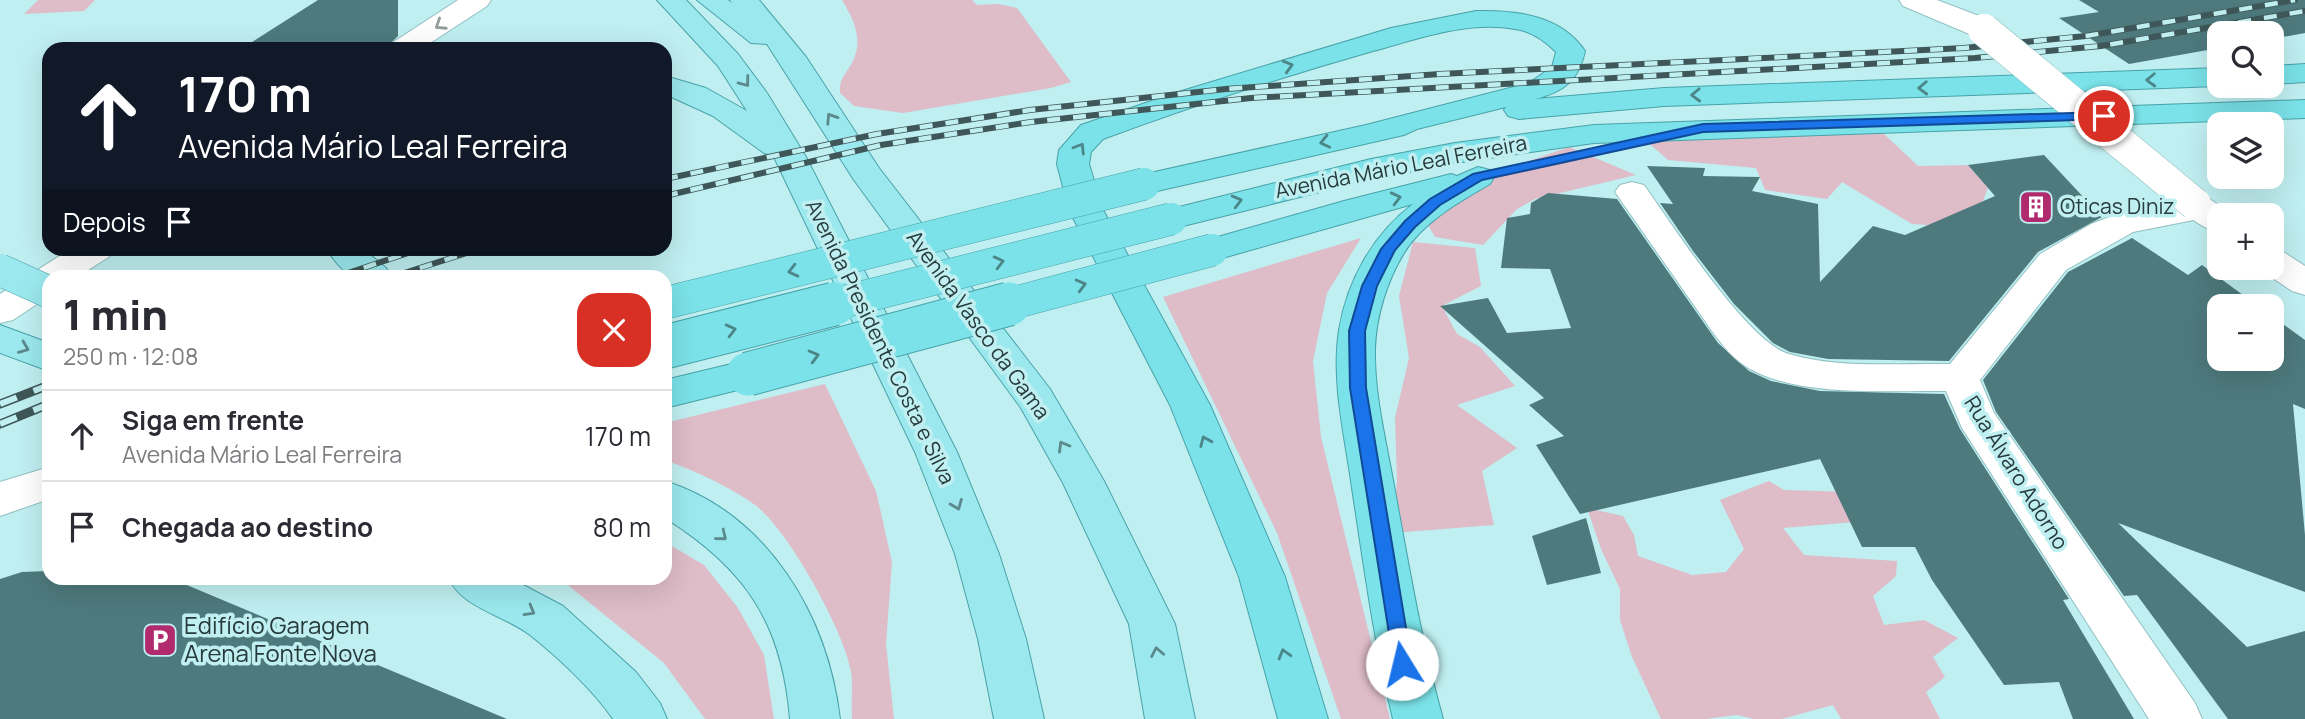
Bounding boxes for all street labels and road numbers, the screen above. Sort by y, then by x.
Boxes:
street label: Avenida Mário Leal Ferreira [1273,128,1529,204]
street label: Avenida Presidente Costa e Silva [800,195,962,489]
street label: Avenida Vasco da Gama [901,224,1057,424]
street label: Rua Álvaro Adorno [1958,390,2075,555]

